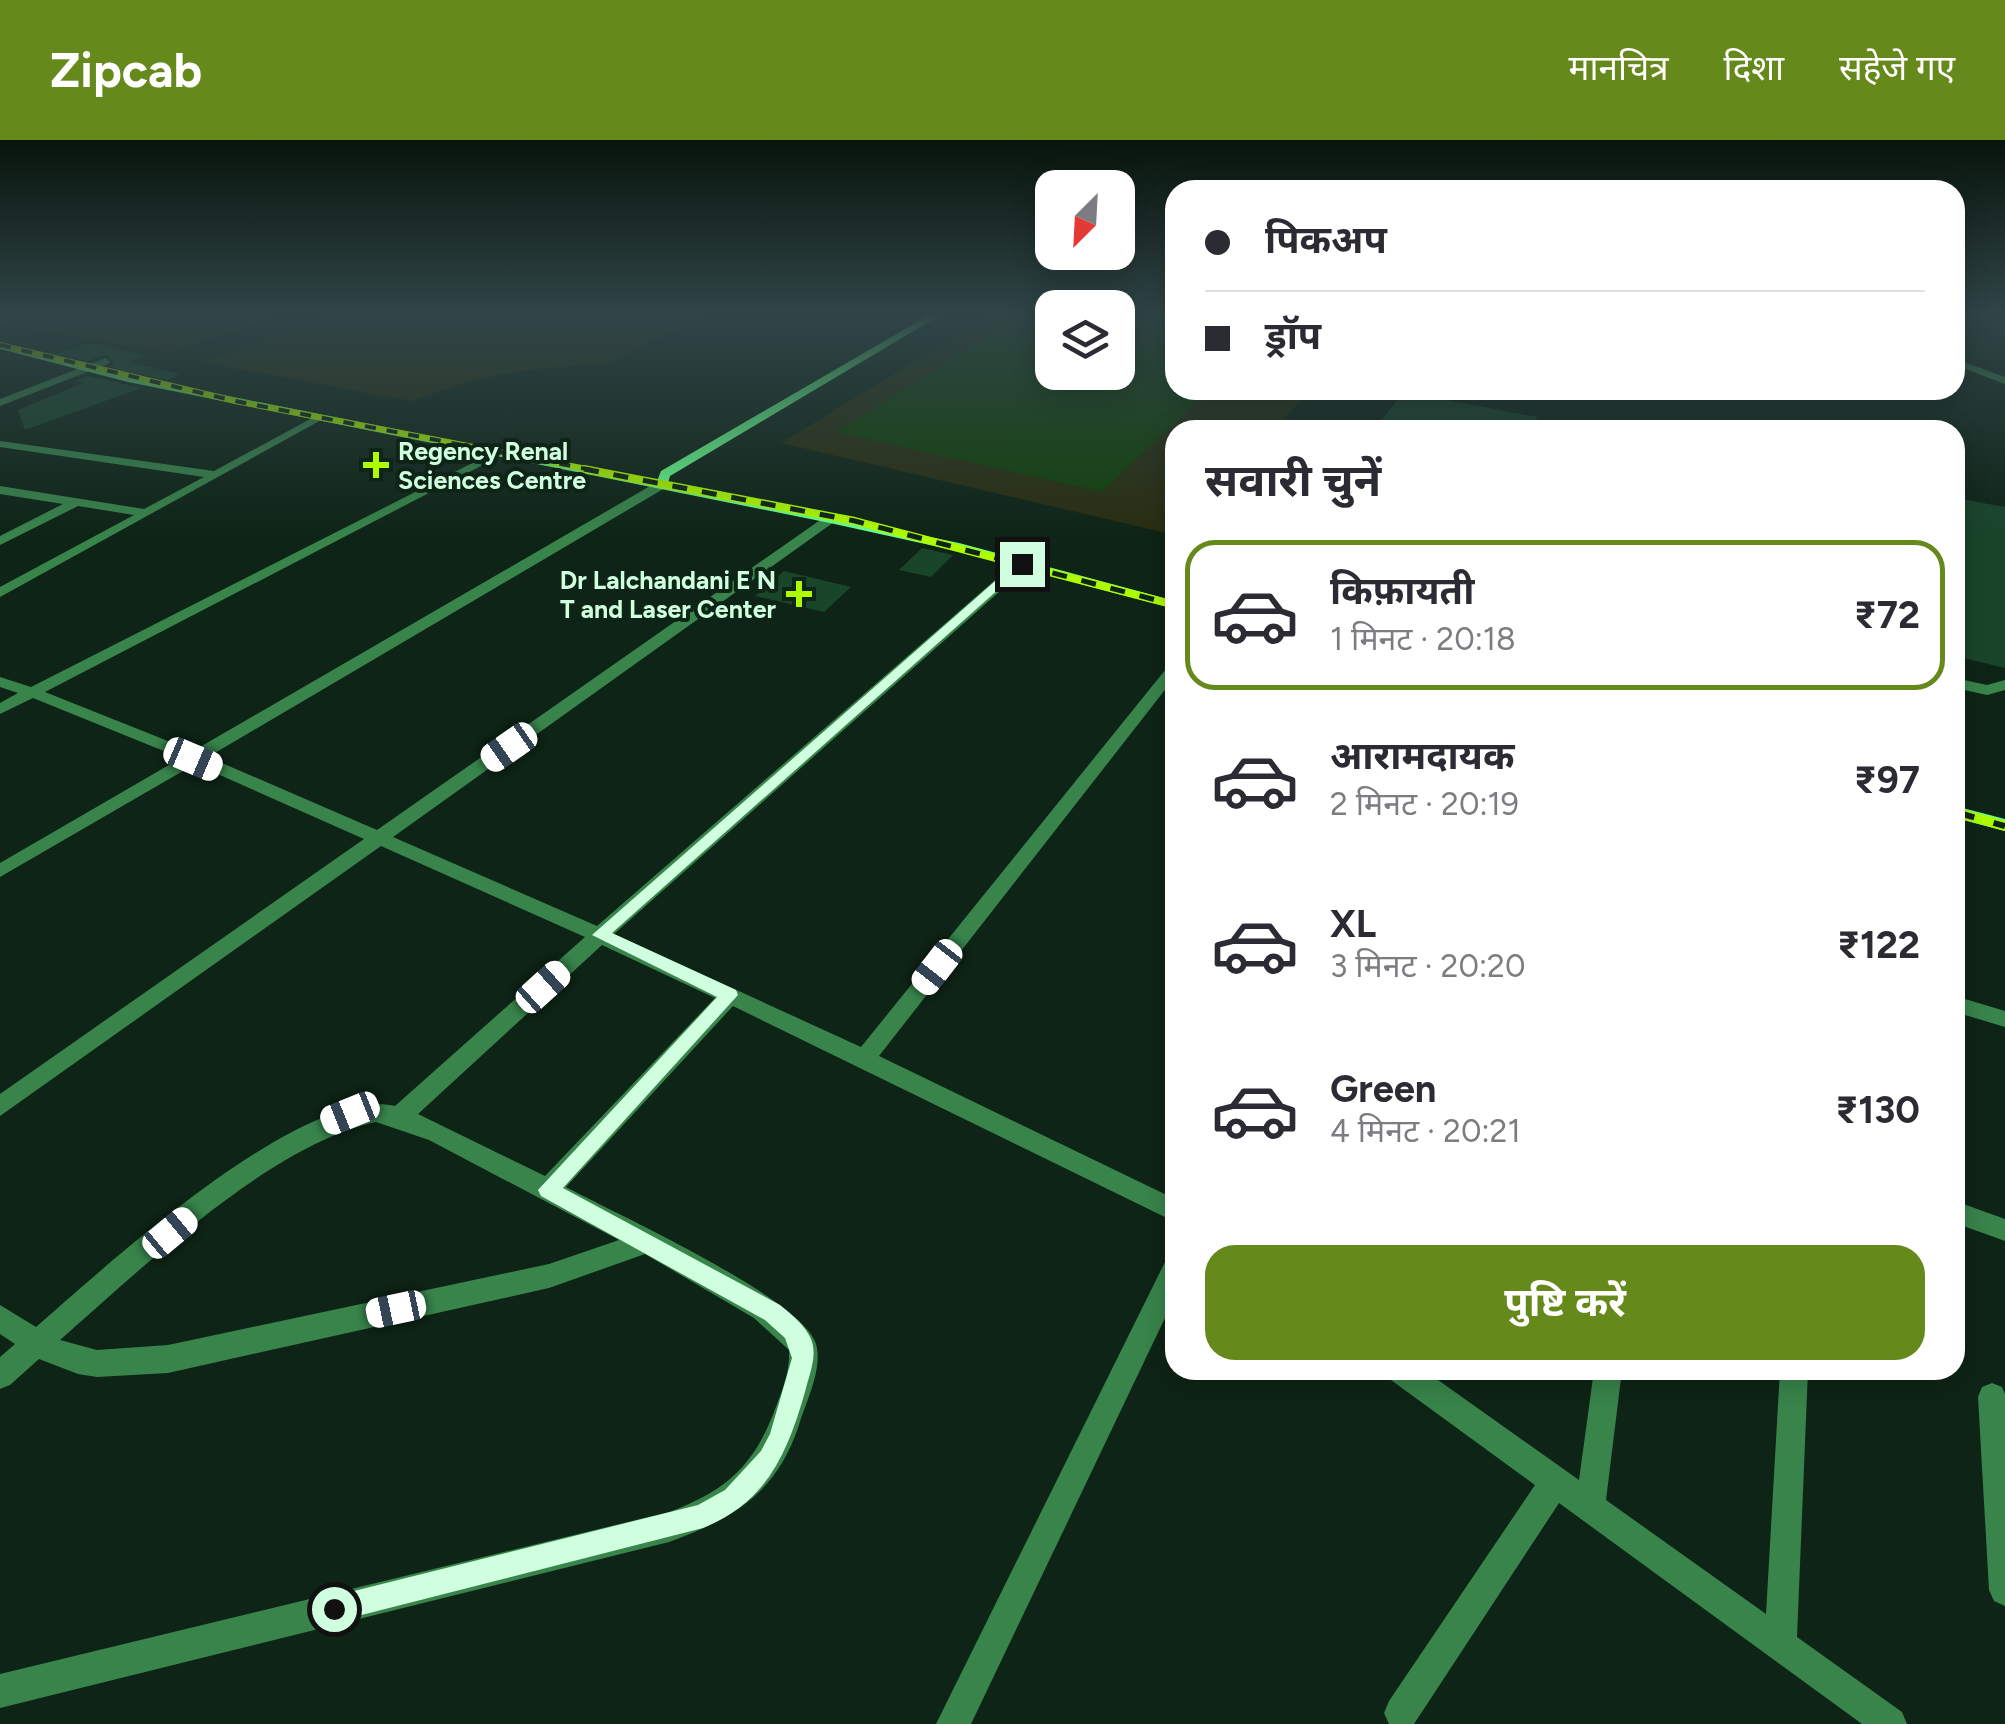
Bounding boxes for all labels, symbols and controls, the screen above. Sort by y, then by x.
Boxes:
text: Zipcab [50,41,202,99]
text: मानचित्र [1569,47,1669,89]
text: दिशा [1724,47,1784,89]
text: सहेजे गए [1839,47,1955,89]
north arrow [1035,170,1135,270]
map controls [1035,170,1135,390]
text: पिकअप [1265,217,1387,263]
button: layers [1035,290,1135,390]
text: ड्रॉप [1265,313,1321,359]
place label: Regency Renal Sciences Centre [398,436,586,495]
marker: Regency Renal Sciences Centre [363,452,389,478]
text: सवारी चुनें [1205,453,1381,507]
route end [1000,542,1045,587]
place label: Dr Lalchandani E N T and Laser Center [560,565,777,624]
text: किफ़ायती [1330,568,1474,614]
icon: car [1210,570,1300,660]
marker: Dr Lalchandani E N T and Laser Center [786,581,812,607]
text: ₹72 [1854,592,1920,638]
text: 1 मिनट · 20:18 [1330,620,1516,658]
car [476,718,542,776]
car [160,733,226,785]
text: आरामदायक [1330,733,1514,779]
icon: car [1210,735,1300,825]
text: ₹97 [1854,757,1920,803]
text: 2 मिनट · 20:19 [1330,785,1519,823]
icon: car [1210,900,1300,990]
text: XL [1330,901,1376,947]
text: ₹122 [1837,922,1920,968]
car [907,934,967,1000]
text: 3 मिनट · 20:20 [1330,947,1525,985]
car [511,956,575,1018]
icon: car [1210,1065,1300,1155]
text: Green [1330,1066,1436,1112]
text: ₹130 [1835,1087,1920,1133]
car [317,1088,383,1138]
text: 4 मिनट · 20:21 [1330,1112,1521,1150]
car [137,1202,203,1264]
button: पुष्टि करें [1205,1245,1925,1360]
car [364,1288,428,1330]
route start [312,1587,357,1632]

